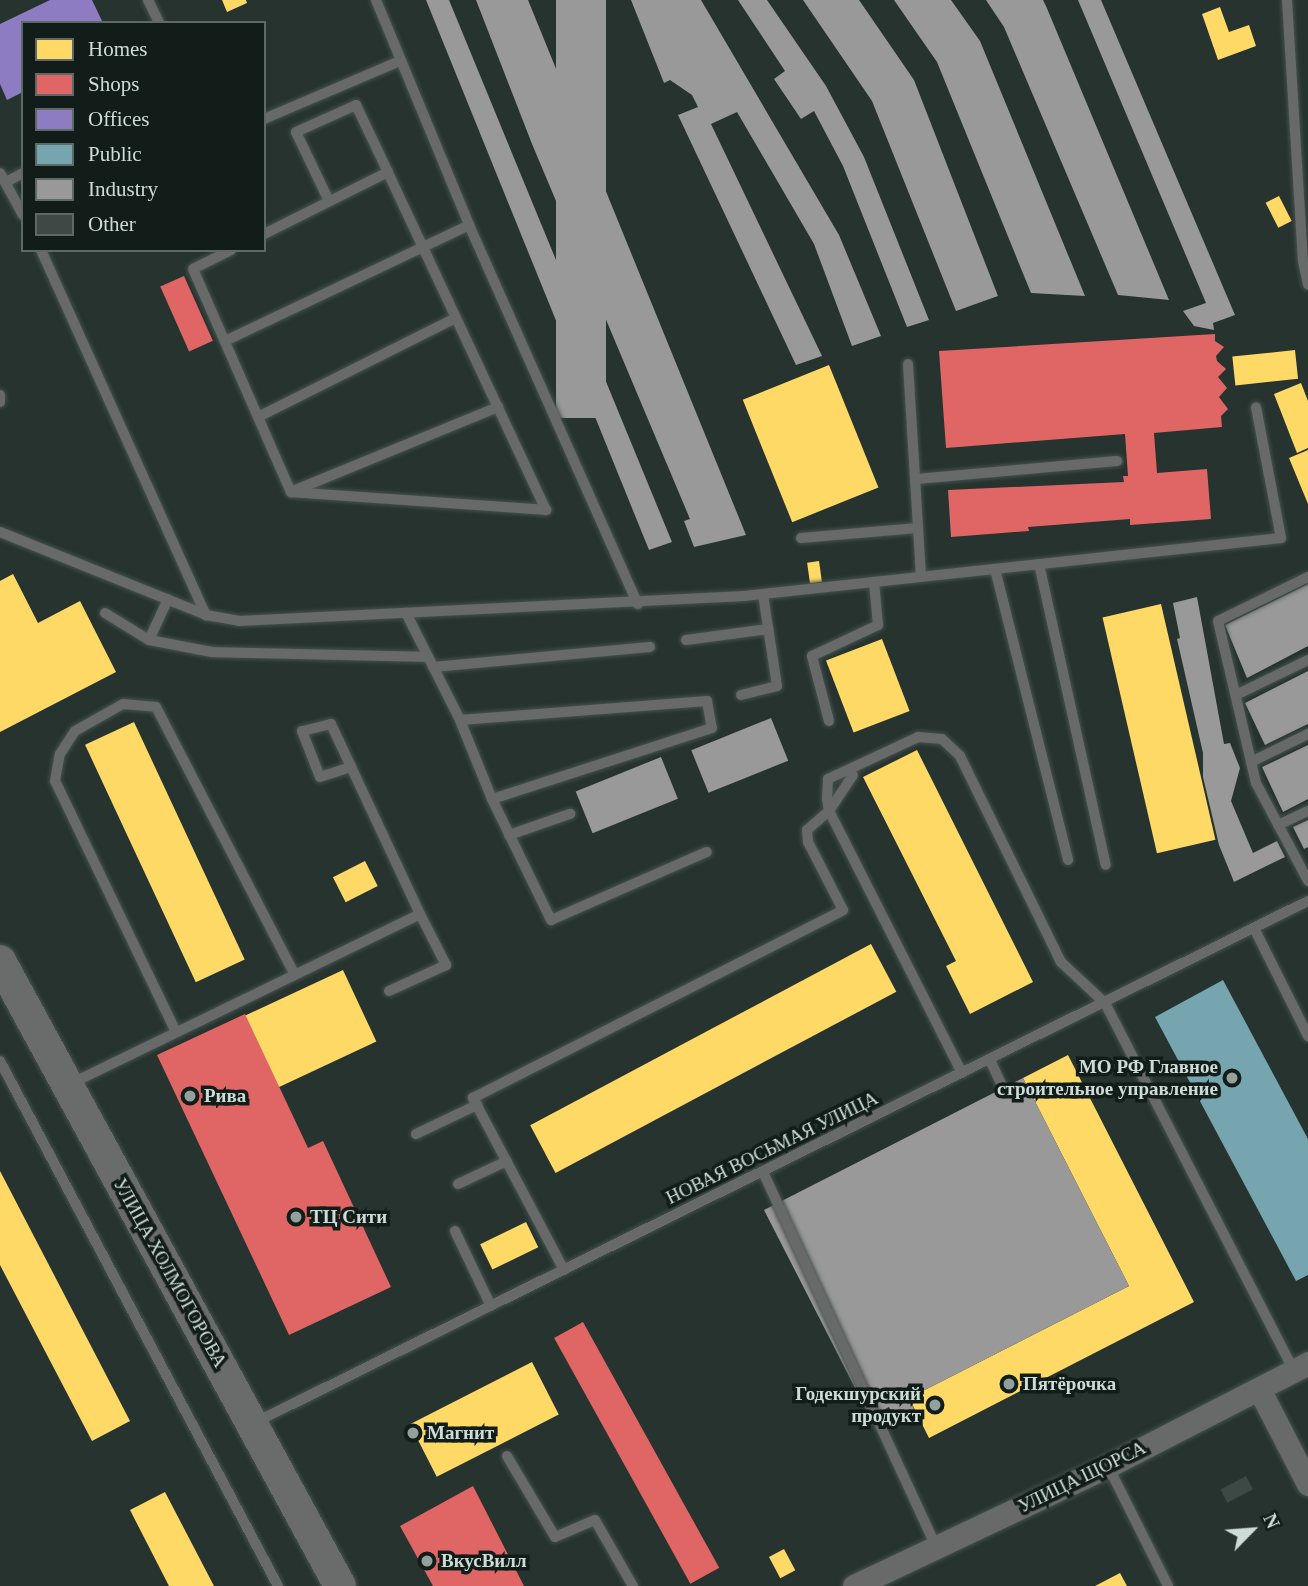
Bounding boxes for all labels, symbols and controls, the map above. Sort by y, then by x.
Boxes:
legend [21,21,266,252]
text: Homes [88,37,148,61]
text: Shops [88,72,139,96]
text: Offices [88,107,149,131]
text: Public [88,142,142,166]
text: Industry [88,177,158,201]
text: Other [88,212,136,236]
place label: МО РФ Главное строительное управление [997,1056,1218,1100]
marker: МО РФ Главное строительное управление [1224,1070,1240,1086]
place label: Рива [204,1085,246,1107]
street label: НОВАЯ ВОСЬМАЯ УЛИЦА [662,1087,882,1209]
marker: Рива [182,1088,198,1104]
street label: УЛИЦА ХОЛМОГОРОВА [108,1174,232,1372]
place label: ТЦ Сити [310,1206,387,1228]
marker: ТЦ Сити [288,1209,304,1225]
place label: Пятёрочка [1023,1373,1116,1395]
marker: Пятёрочка [1001,1376,1017,1392]
place label: Годекшурский продукт [795,1383,921,1427]
marker: Годекшурский продукт [927,1397,943,1413]
place label: Магнит [427,1422,494,1444]
marker: Магнит [405,1425,421,1441]
street label: УЛИЦА ЩОРСА [1014,1436,1150,1518]
north arrow [1217,1495,1287,1565]
text: N [1259,1510,1284,1532]
place label: ВкусВилл [441,1550,527,1572]
marker: ВкусВилл [419,1553,435,1569]

